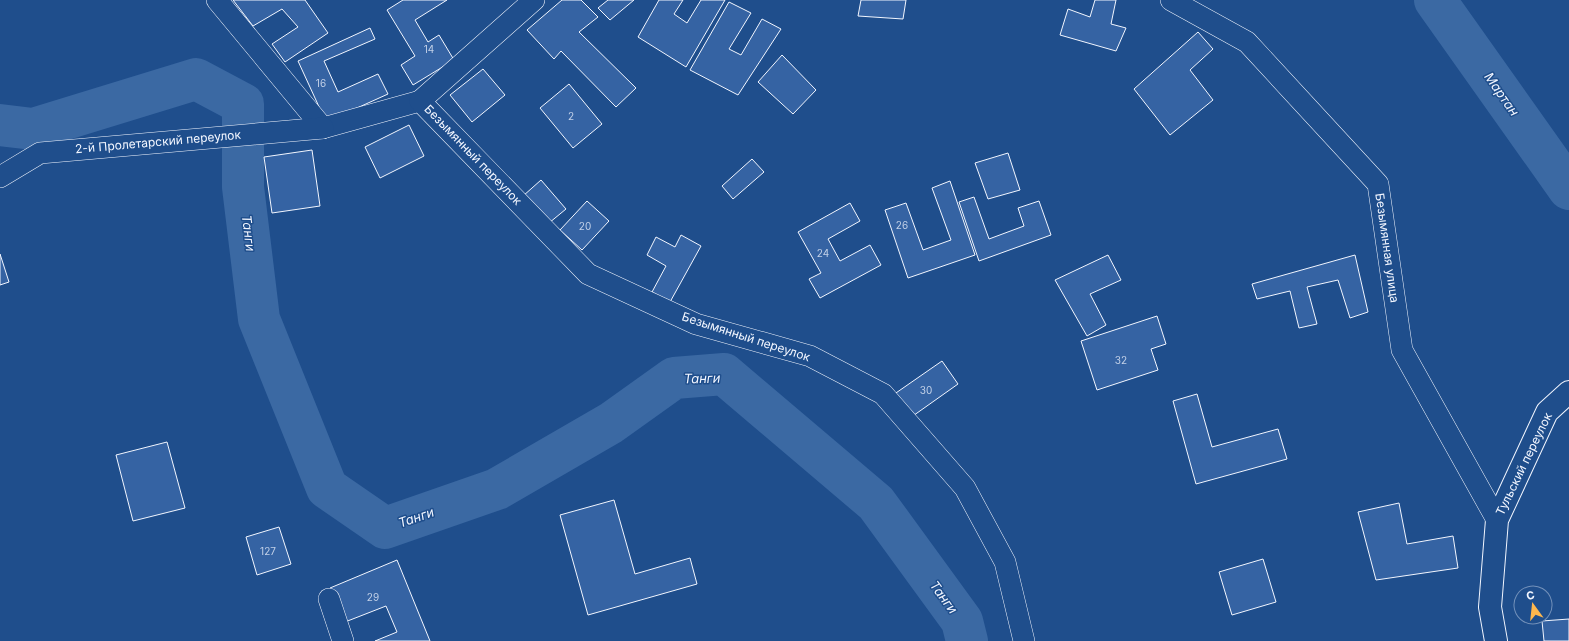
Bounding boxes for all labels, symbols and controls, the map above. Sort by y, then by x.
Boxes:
house number: 14 [424,43,434,55]
water label: Мартан [1481,69,1523,119]
house number: 16 [316,77,326,89]
street label: Безымянный переулок [421,101,526,208]
house number: 2 [568,110,574,122]
street label: 2-й Пролетарский переулок [75,127,242,156]
street label: Безымянная улица [1372,192,1403,304]
water label: Танги [239,214,259,252]
house number: 26 [896,219,908,231]
house number: 20 [579,220,591,232]
house number: 24 [817,247,829,259]
street label: Безымянный переулок [680,309,813,364]
house number: 32 [1115,354,1127,366]
water label: Танги [684,370,721,386]
house number: 30 [920,384,932,396]
street label: Тульский переулок [1492,409,1555,518]
water label: Танги [396,503,436,531]
house number: 127 [260,545,276,557]
water label: Танги [927,577,961,617]
north arrow [1513,585,1553,625]
text: С [1525,588,1536,603]
house number: 29 [367,591,379,603]

